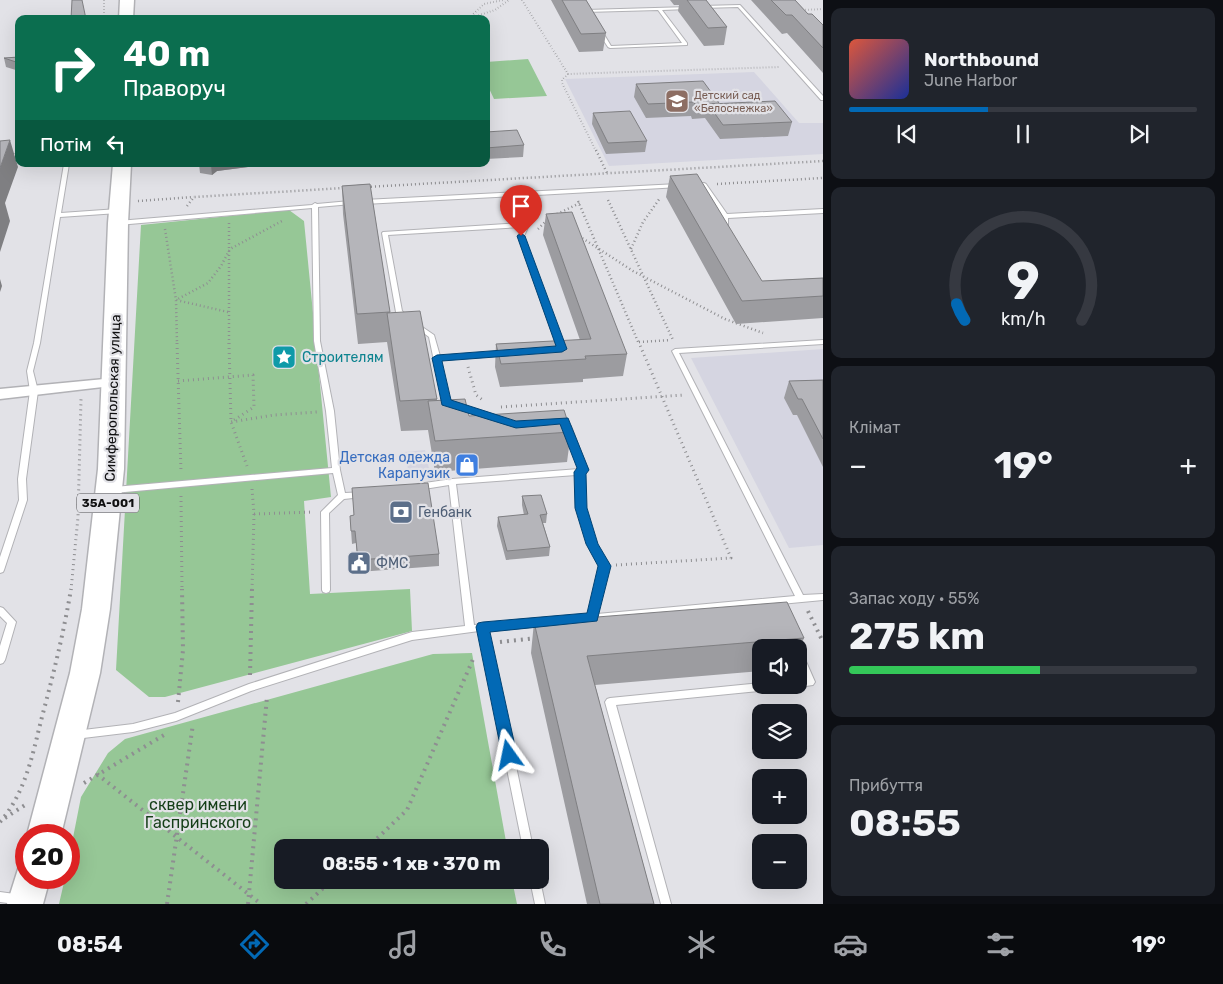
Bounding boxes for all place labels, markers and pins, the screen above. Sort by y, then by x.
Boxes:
school or university icon: Детский сад «Белоснежка» [664,88,690,114]
place label: Детский сад «Белоснежка» [694,89,773,115]
pin [500,185,542,236]
place icon: Строителям [271,344,297,370]
place label: Строителям [302,349,384,366]
place label: Детская одежда Карапузик [339,449,450,482]
shop icon: Детская одежда Карапузик [454,452,480,478]
bank icon: Генбанк [388,499,414,525]
place label: Генбанк [418,504,472,521]
public building icon: ФМС [346,550,372,576]
place label: ФМС [376,555,408,572]

